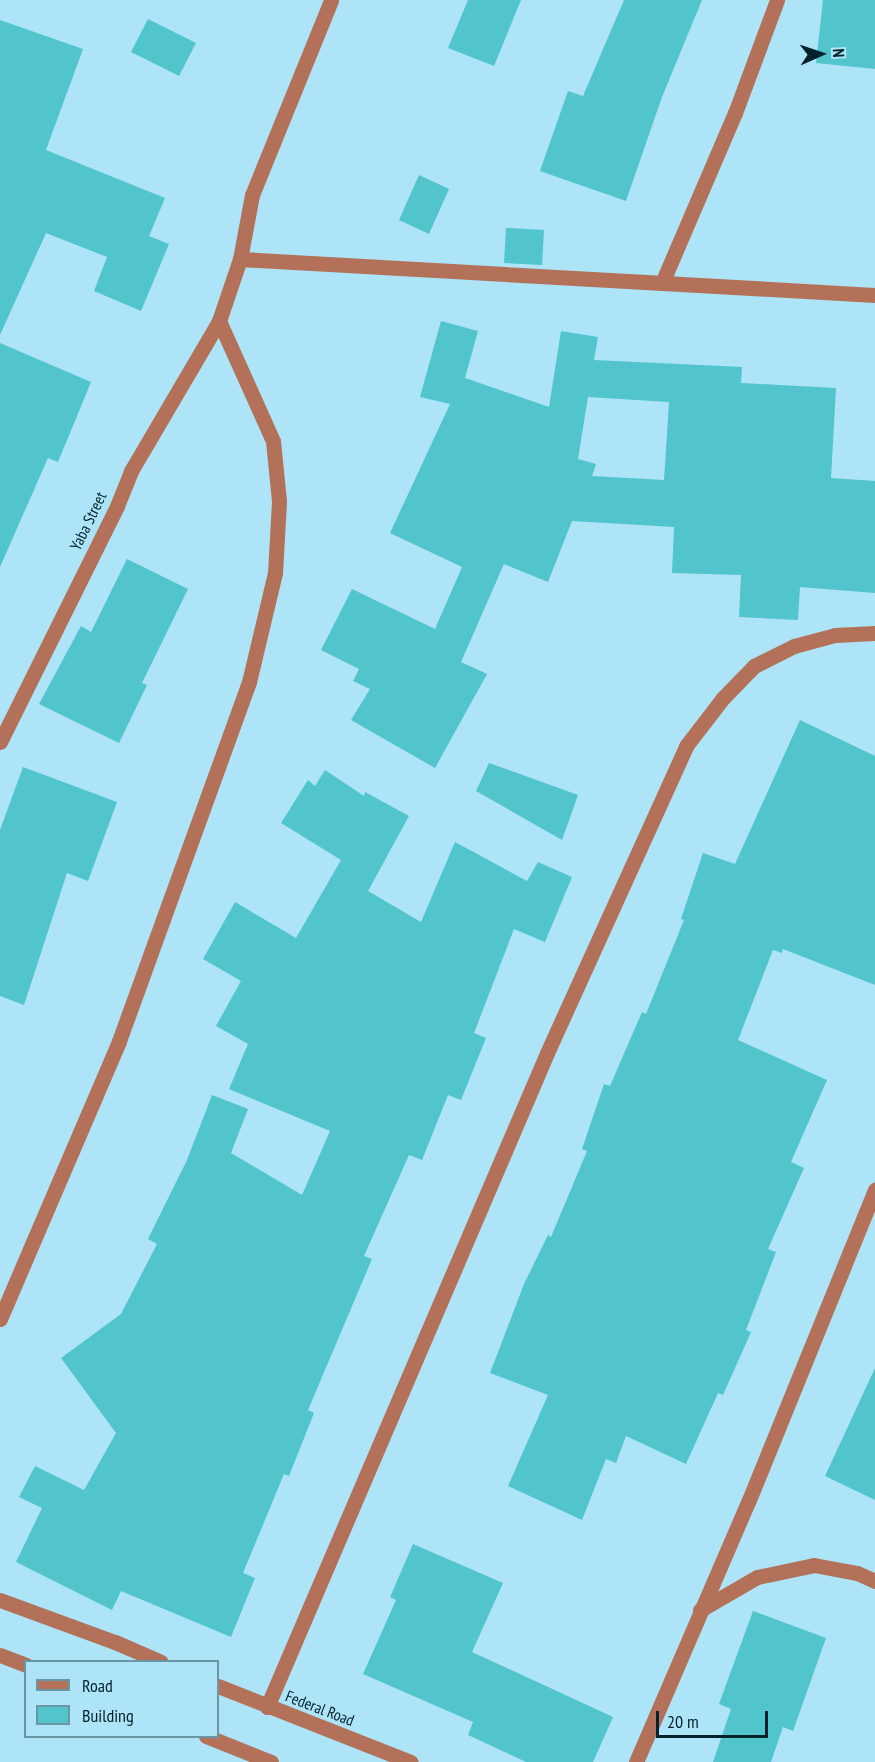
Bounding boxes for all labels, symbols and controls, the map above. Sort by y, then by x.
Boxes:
north arrow [791,24,851,84]
text: N [829,48,849,58]
street label: Yaba Street [66,489,110,553]
legend [24,1660,219,1738]
text: Road [82,1674,113,1697]
street label: Federal Road [283,1686,357,1730]
scale bar [659,1699,772,1737]
text: Building [82,1704,134,1727]
text: 20 m [667,1710,699,1733]

